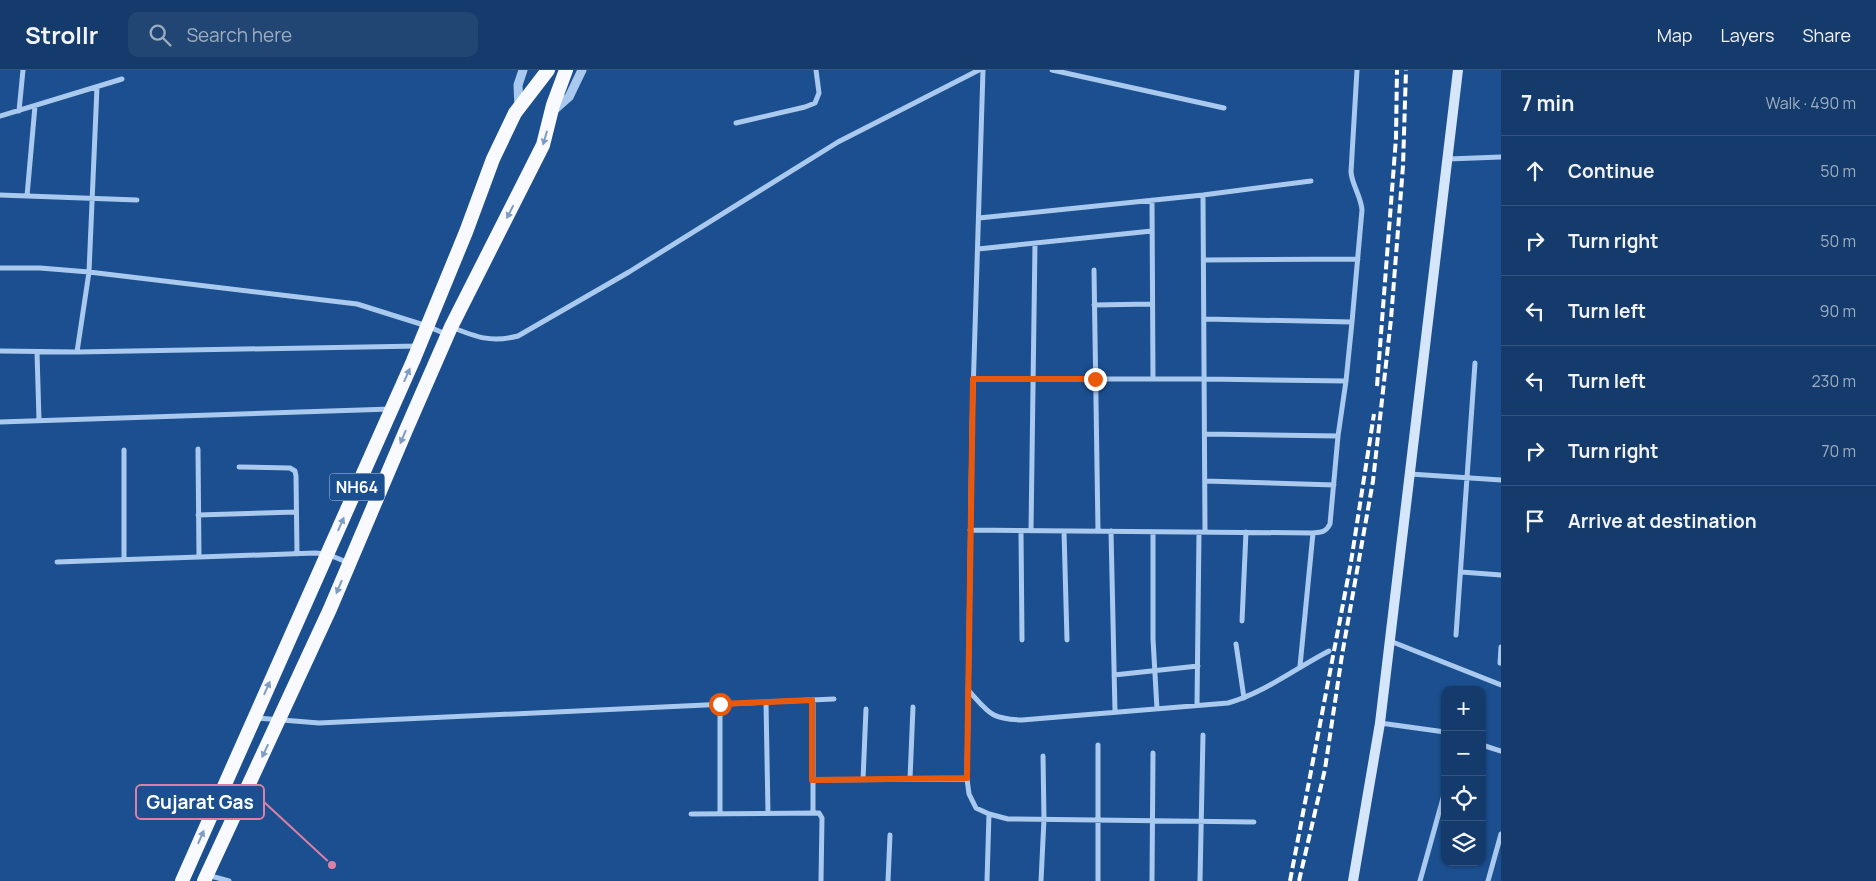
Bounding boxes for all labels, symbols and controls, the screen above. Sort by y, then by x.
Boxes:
search box [128,12,478,57]
text: Strollr [25,18,98,51]
icon: search [146,21,174,49]
text: Search here [186,22,292,48]
text: Map [1657,23,1692,47]
text: Layers [1720,23,1774,47]
text: Share [1802,23,1851,47]
text: 7 min [1521,89,1574,117]
text: Walk · 490 m [1765,92,1856,114]
one-way arrow [541,130,549,145]
icon: ahead [1521,157,1549,185]
text: Continue [1568,158,1654,184]
text: 50 m [1820,160,1856,182]
one-way arrow [506,204,514,219]
icon: right [1521,227,1549,255]
text: Turn right [1568,228,1658,254]
text: 50 m [1820,230,1856,252]
icon: left [1521,297,1549,325]
text: Turn left [1568,298,1646,324]
text: 90 m [1820,300,1856,322]
icon: left [1521,367,1549,395]
one-way arrow [403,368,411,382]
route end [1084,368,1107,391]
text: Turn left [1568,368,1646,394]
text: 230 m [1812,370,1856,392]
one-way arrow [398,430,406,444]
icon: right [1521,437,1549,465]
text: Turn right [1568,438,1658,464]
text: 70 m [1821,440,1856,462]
road number: NH64 [330,474,384,501]
icon: arrive [1521,507,1549,535]
text: Arrive at destination [1568,508,1757,534]
one-way arrow [337,517,345,531]
one-way arrow [335,580,343,594]
one-way arrow [264,681,272,695]
map controls [1441,686,1486,866]
button: + [1441,686,1486,731]
route start [709,693,732,716]
button: − [1441,731,1486,776]
one-way arrow [260,744,268,758]
button: locate [1441,776,1486,821]
callout: Gujarat Gas [136,785,264,819]
text: Gujarat Gas [146,789,254,815]
button: layers [1441,821,1486,866]
one-way arrow [197,829,206,844]

